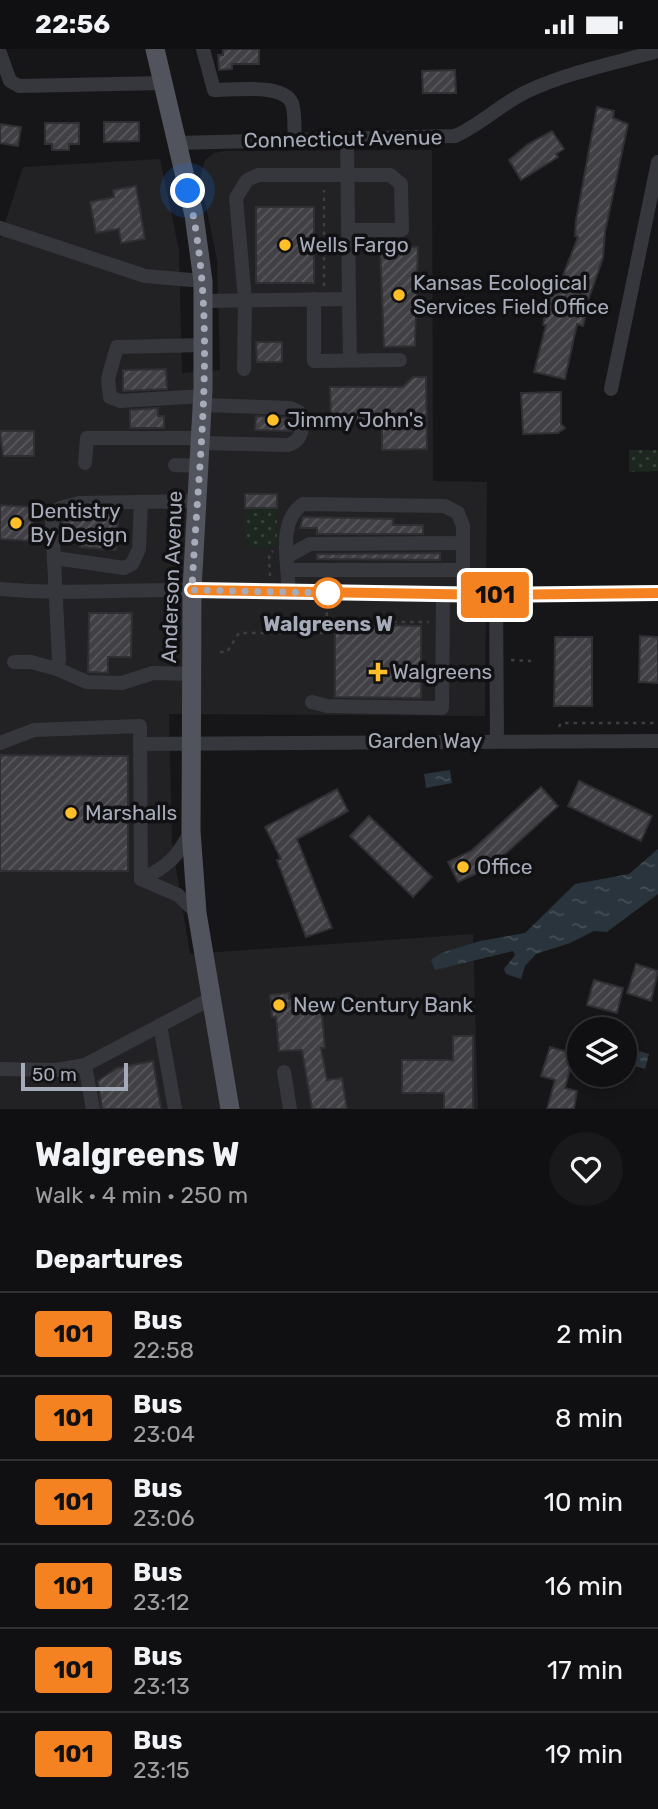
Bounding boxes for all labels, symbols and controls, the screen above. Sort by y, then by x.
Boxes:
text: 22:56 [35,9,110,40]
street label: Connecticut Avenue [243,124,443,153]
your location [170,173,205,208]
place label: Wells Fargo [299,232,409,257]
marker: Wells Fargo [277,237,293,253]
place label: Kansas Ecological Services Field Office [413,270,609,319]
marker: Kansas Ecological Services Field Office [391,287,407,303]
place label: Jimmy John's [287,407,424,432]
marker: Jimmy John's [265,412,281,428]
street label: Anderson Avenue [156,490,187,664]
place label: Dentistry By Design [30,498,128,547]
marker: Dentistry By Design [8,515,24,531]
line badge: 101 [455,572,535,618]
marker: Walgreens W [313,578,343,608]
text: 101 [475,581,515,609]
place label: Walgreens W [263,611,393,636]
place label: Walgreens [392,659,492,684]
marker: Walgreens [370,664,386,680]
street label: Garden Way [368,728,483,753]
place label: Marshalls [85,800,177,825]
marker: Marshalls [63,805,79,821]
place label: Office [477,854,533,879]
marker: Office [455,859,471,875]
place label: New Century Bank [293,992,473,1017]
marker: New Century Bank [271,997,287,1013]
map controls [567,1017,637,1087]
button: layers [567,1017,637,1087]
scale bar [21,1060,128,1092]
text: 50 m [32,1063,77,1086]
button: heart [549,1132,623,1206]
text: Walgreens W [35,1135,239,1174]
text: Walk · 4 min · 250 m [35,1181,248,1209]
text: Departures [35,1244,183,1275]
text: Bus [133,1305,182,1336]
text: 2 min [556,1319,623,1350]
text: 101 [53,1320,94,1348]
text: 22:58 [133,1336,194,1364]
text: Bus [133,1389,182,1420]
text: 8 min [555,1403,623,1434]
text: 101 [53,1404,94,1432]
text: 23:04 [133,1420,195,1448]
text: Bus [133,1473,182,1504]
text: 10 min [544,1487,623,1518]
text: 101 [53,1488,94,1516]
text: 23:06 [133,1504,195,1532]
text: Bus [133,1557,182,1588]
text: 16 min [545,1571,623,1602]
text: 101 [53,1572,94,1600]
text: 23:12 [133,1588,190,1616]
text: Bus [133,1641,182,1672]
text: 17 min [547,1655,623,1686]
text: 101 [53,1656,94,1684]
text: 23:13 [133,1672,190,1700]
text: Bus [133,1725,182,1756]
text: 19 min [545,1739,623,1770]
text: 101 [53,1740,94,1768]
text: 23:15 [133,1756,190,1784]

